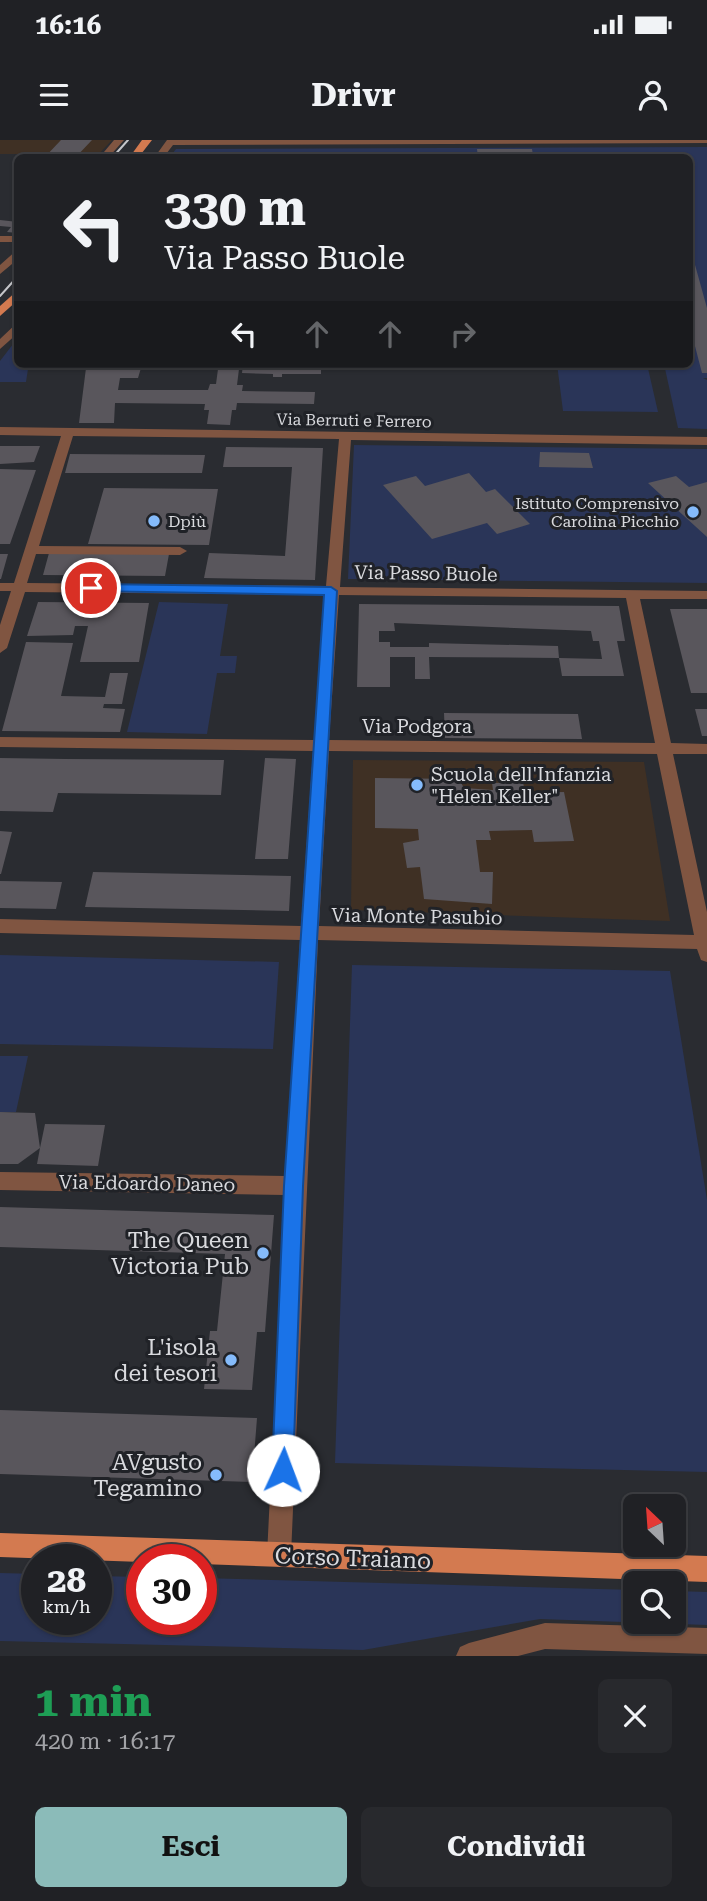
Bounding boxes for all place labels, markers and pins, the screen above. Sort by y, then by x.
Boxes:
place label: Istituto Comprensivo Carolina Picchio [515,494,679,531]
marker: Istituto Comprensivo Carolina Picchio [685,504,701,520]
place label: Dpiù [168,512,206,531]
marker: Dpiù [146,513,162,529]
pin [61,558,121,618]
place label: Scuola dell'Infanzia "Helen Keller" [431,763,612,808]
marker: Scuola dell'Infanzia "Helen Keller" [409,777,425,793]
place label: The Queen Victoria Pub [111,1227,249,1280]
marker: The Queen Victoria Pub [255,1245,271,1261]
place label: L'isola dei tesori [114,1334,218,1387]
marker: L'isola dei tesori [223,1352,239,1368]
place label: AVgusto Tegamino [93,1449,202,1502]
marker: AVgusto Tegamino [208,1467,224,1483]

